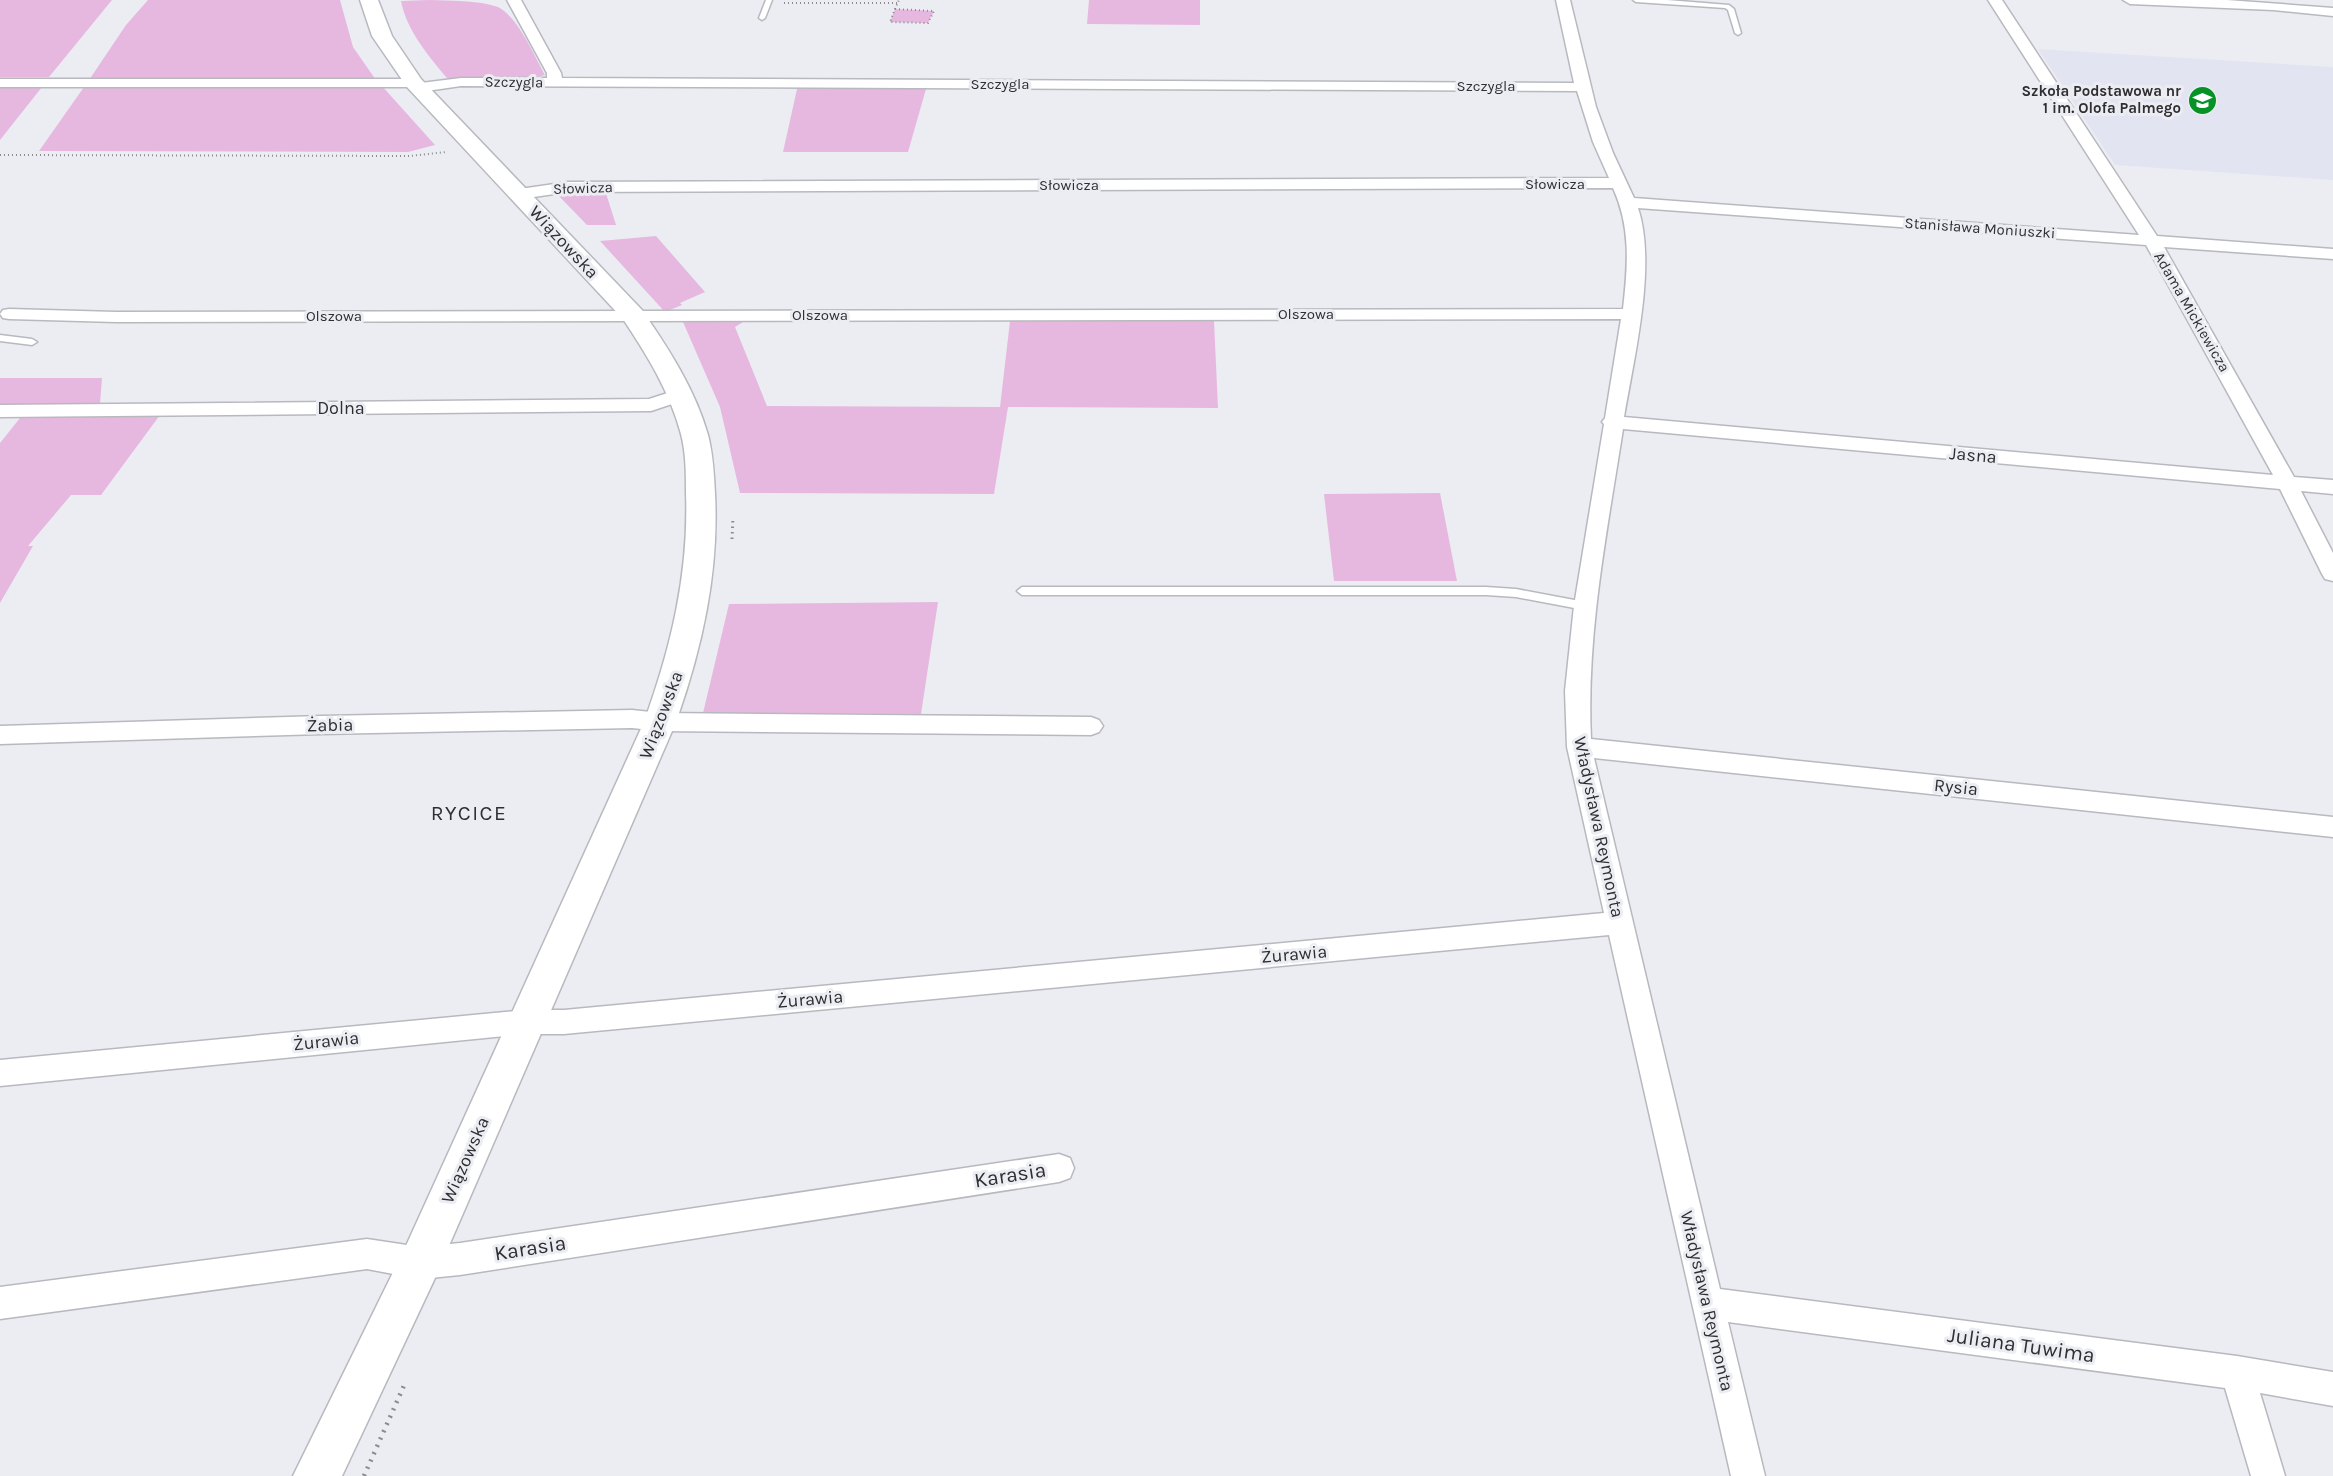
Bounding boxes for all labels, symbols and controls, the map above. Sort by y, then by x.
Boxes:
street label: Szczygla [484,72,544,92]
street label: Szczygla [971,75,1029,93]
street label: Szczygla [1457,77,1515,95]
place label: Szkoła Podstawowa nr 1 im. Olofa Palmego [2021,82,2181,117]
school or university icon: Szkoła Podstawowa nr 1 im. Olofa Palmego [2186,84,2218,116]
street label: Słowicza [1525,175,1585,193]
street label: Słowicza [1039,176,1099,194]
street label: Słowicza [553,178,613,198]
street label: Wiązowska [524,201,604,283]
street label: Stanisława Moniuszki [1904,214,2056,242]
street label: Adama Mickiewicza [2150,249,2234,375]
street label: Olszowa [1278,305,1334,323]
street label: Olszowa [792,306,848,324]
street label: Olszowa [306,307,362,325]
street label: Dolna [317,397,365,419]
street label: Jasna [1948,442,1998,468]
street label: Wiązowska [634,668,688,762]
street label: Żabia [307,714,353,736]
street label: Władysława Reymonta [1569,734,1629,920]
street label: Rysia [1933,774,1979,800]
district label: RYCICE [431,801,507,825]
street label: Żurawia [1260,940,1328,968]
street label: Żurawia [776,985,844,1013]
street label: Żurawia [292,1027,360,1055]
street label: Wiązowska [436,1113,494,1207]
street label: Karasia [972,1157,1048,1193]
street label: Władysława Reymonta [1676,1209,1738,1393]
street label: Karasia [492,1230,568,1266]
street label: Juliana Tuwima [1946,1323,2096,1367]

